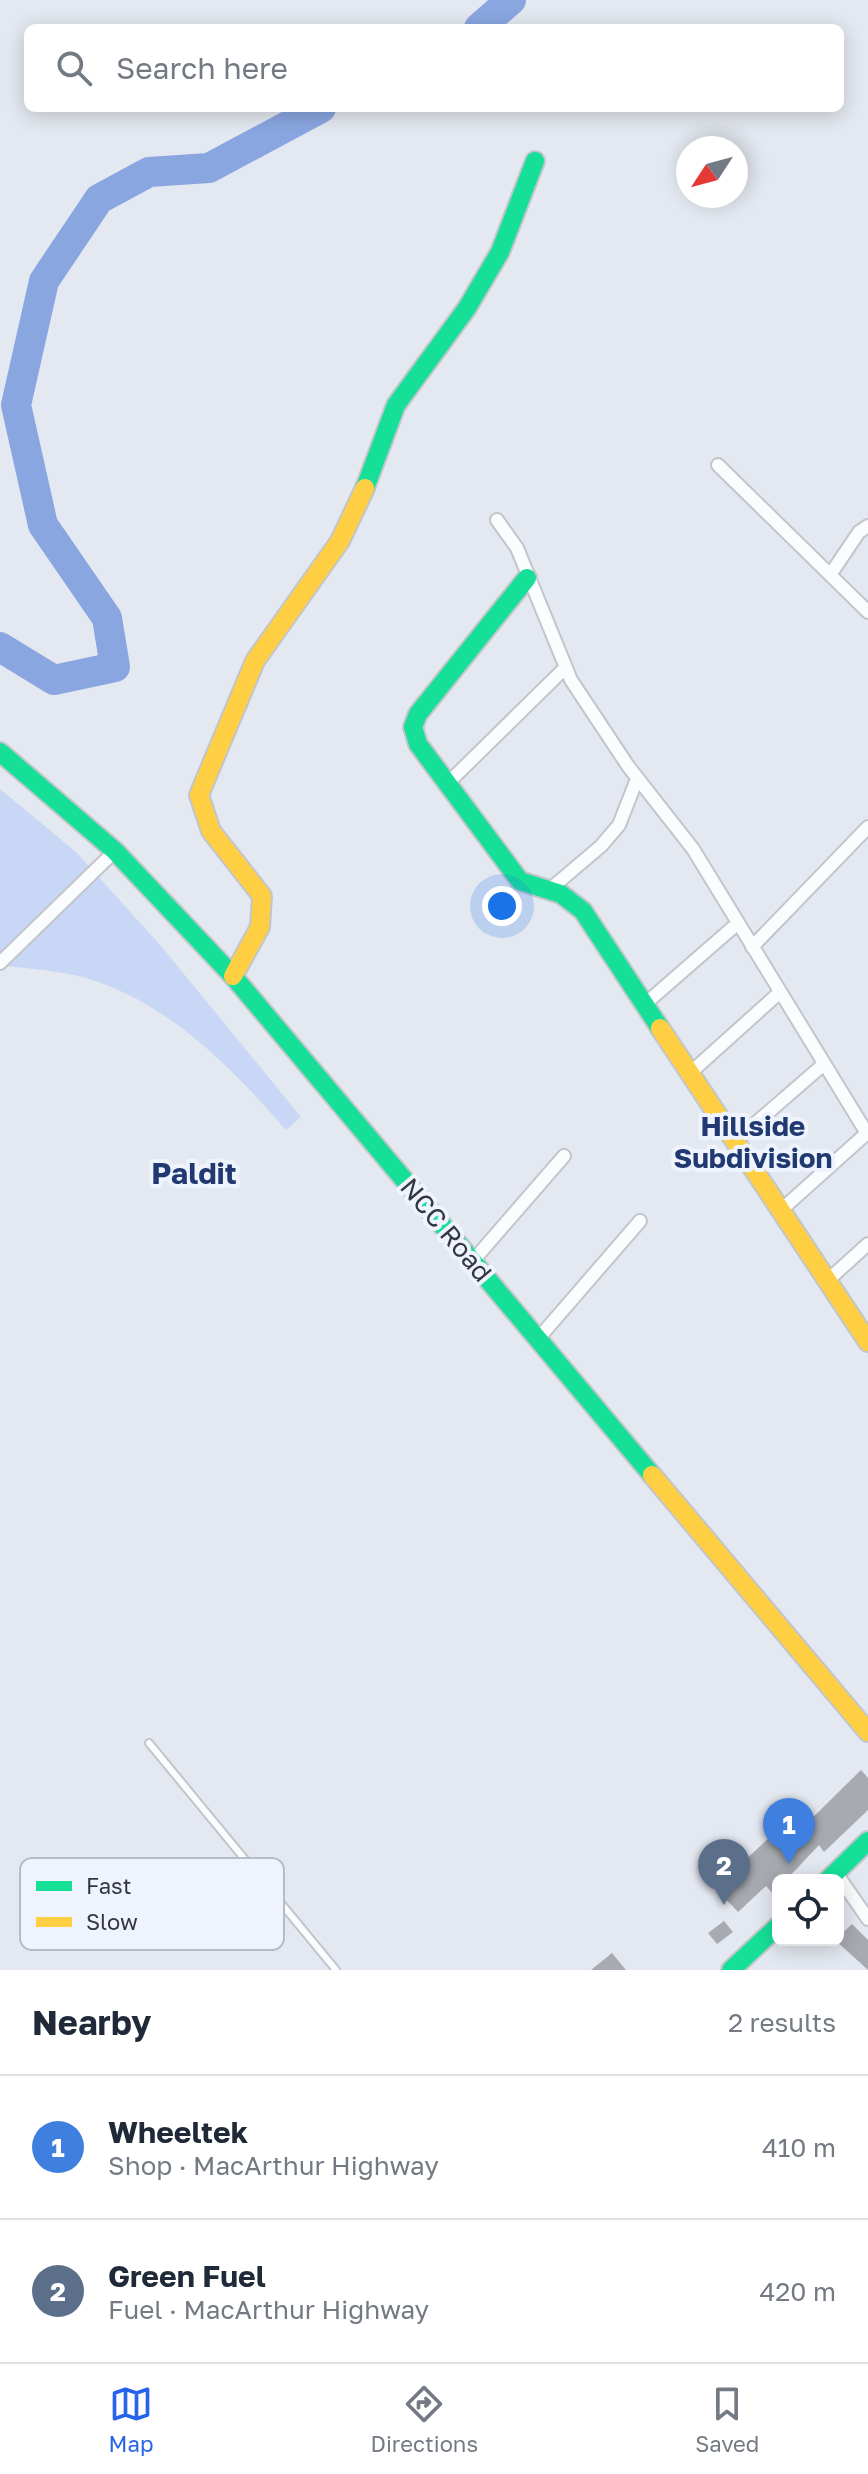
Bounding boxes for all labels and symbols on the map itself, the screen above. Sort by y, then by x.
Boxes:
north arrow [676,136,748,208]
your location [482,886,522,926]
district label: Hillside Subdivision [673,1109,833,1174]
district label: Paldit [151,1155,237,1191]
street label: NCC Road [394,1172,499,1288]
pin: 1 [763,1798,815,1864]
pin: 2 [698,1839,750,1905]
legend [20,1858,284,1950]
text: Fast [86,1872,132,1899]
text: Slow [86,1908,138,1935]

